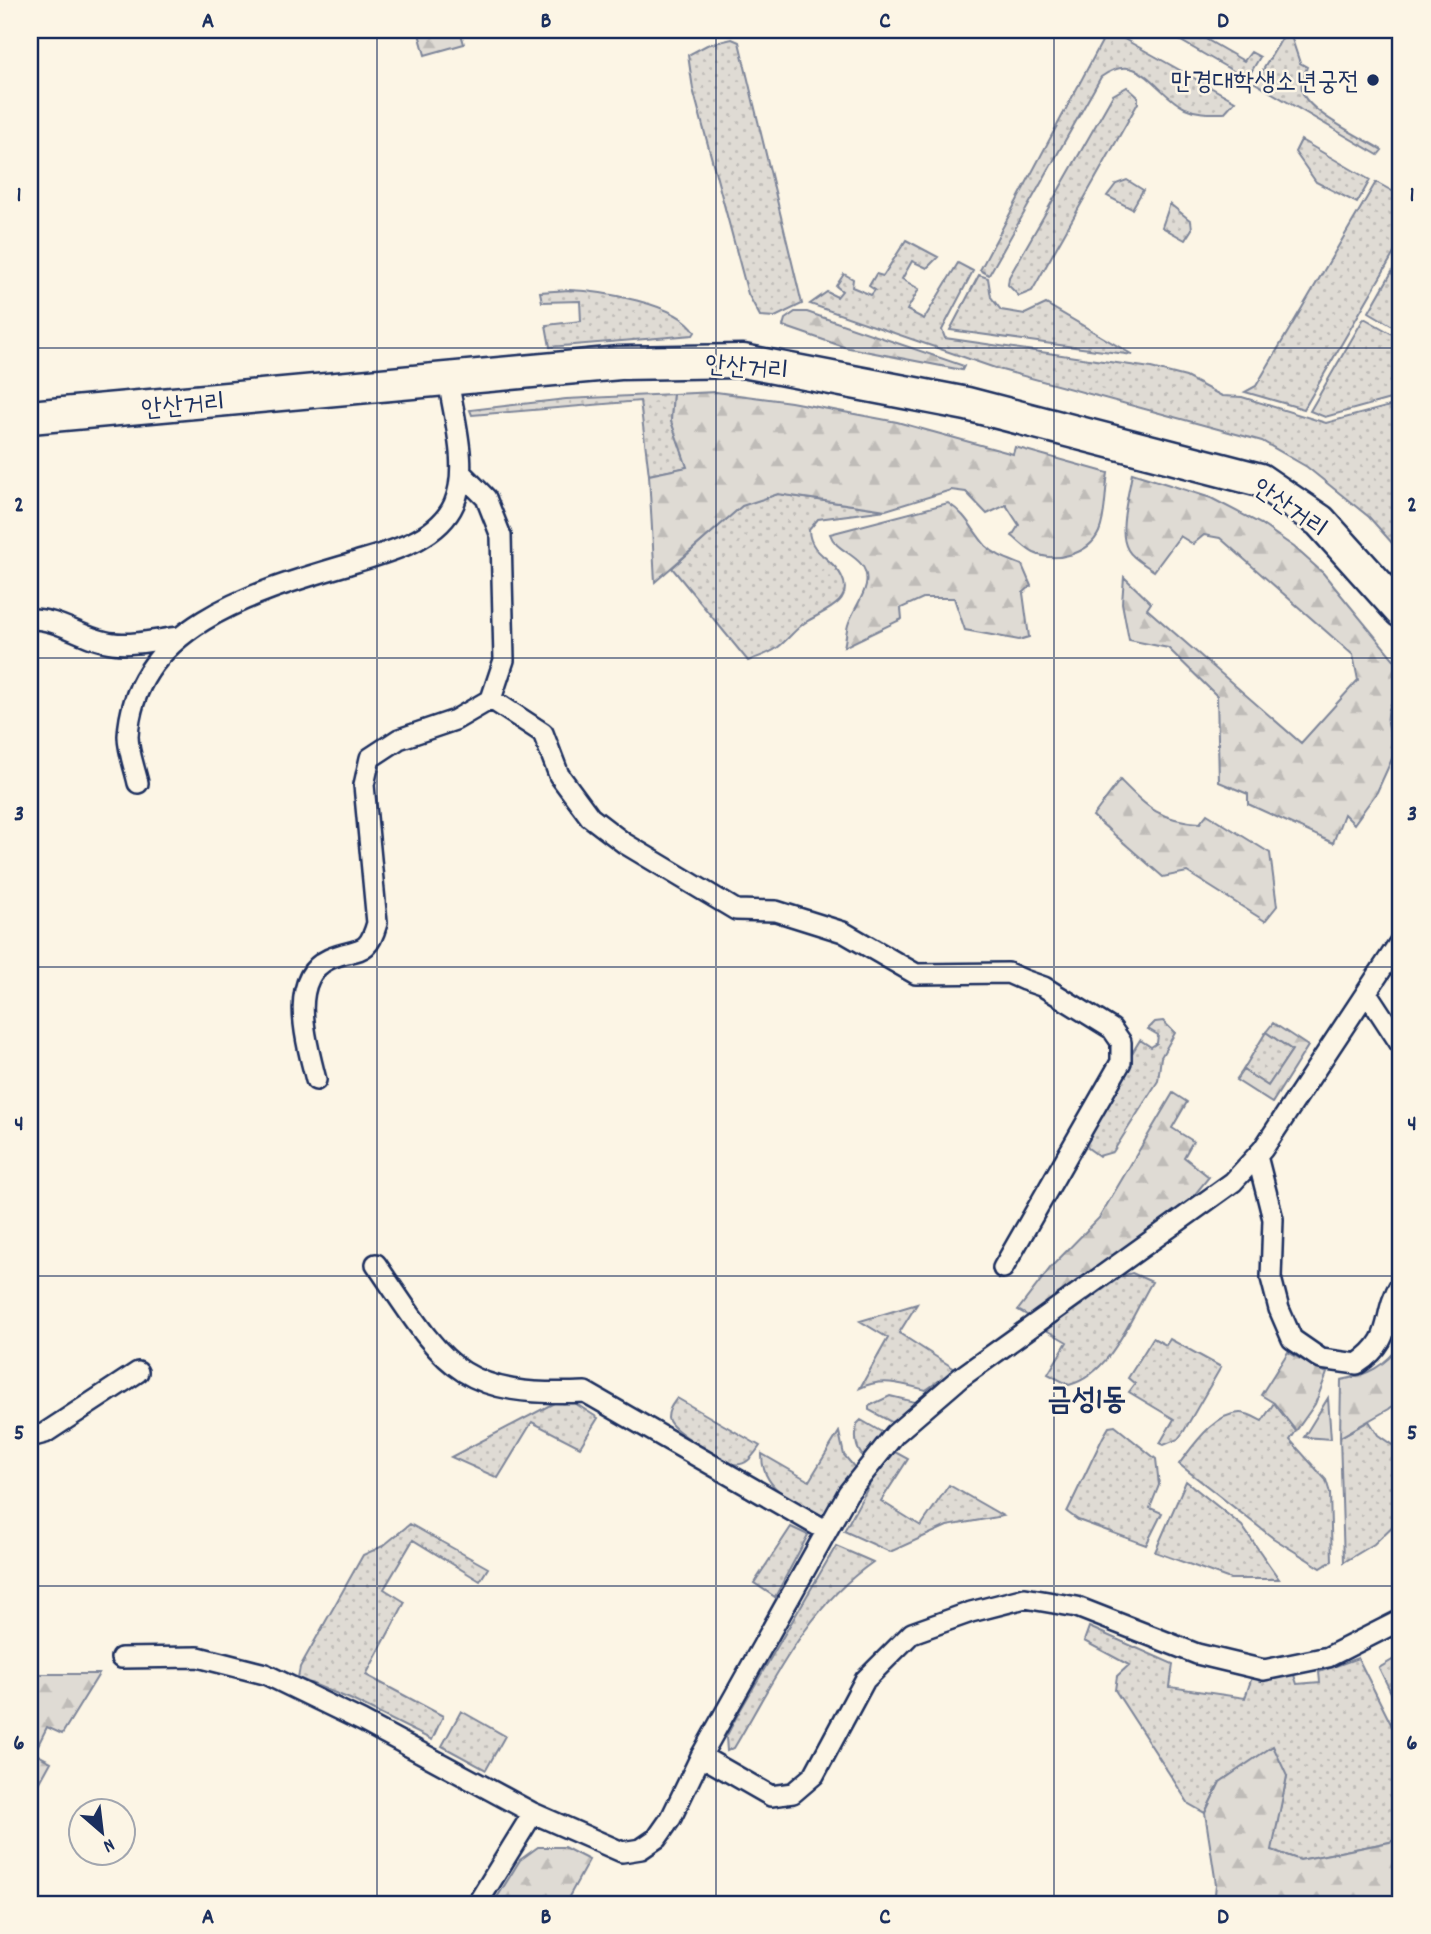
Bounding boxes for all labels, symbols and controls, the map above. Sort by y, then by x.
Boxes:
text: A [202,6,214,39]
text: B [541,6,552,39]
text: C [879,6,891,39]
text: D [1217,6,1229,39]
place label: 만경대학생소년궁전 [1171,65,1359,102]
marker: 만경대학생소년궁전 [1365,72,1381,88]
text: 1 [16,180,22,213]
text: 1 [1409,180,1415,213]
street label: 안산거리 [703,347,790,392]
street label: 안산거리 [140,385,227,430]
street label: 안산거리 [1244,471,1334,549]
text: 2 [14,490,24,523]
text: 2 [1407,490,1417,523]
text: 3 [14,799,24,832]
text: 3 [1407,799,1417,832]
text: 4 [14,1109,24,1142]
text: 4 [1407,1109,1417,1142]
district label: 금성1동 [1048,1381,1127,1424]
text: 5 [14,1418,24,1451]
text: 5 [1407,1418,1417,1451]
text: 6 [13,1728,25,1761]
text: 6 [1406,1728,1418,1761]
north arrow [66,1798,136,1868]
text: N [98,1830,119,1858]
text: A [202,1902,214,1934]
text: B [541,1902,552,1934]
text: C [879,1902,891,1934]
text: D [1217,1902,1229,1934]

